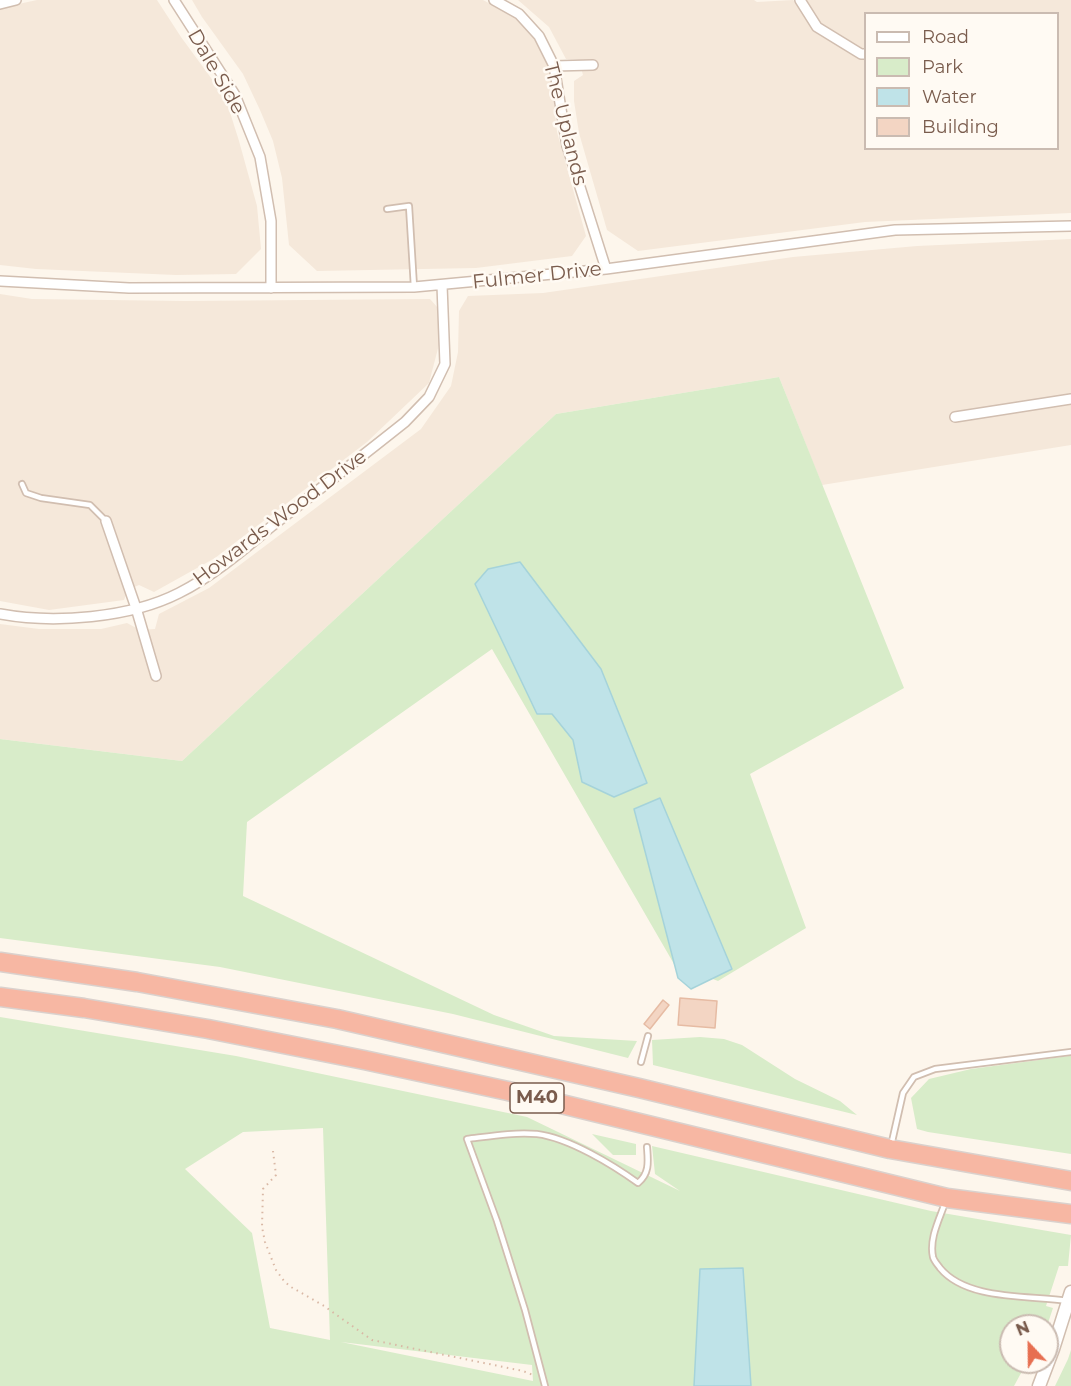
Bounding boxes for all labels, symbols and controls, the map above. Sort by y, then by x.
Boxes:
legend [864,12,1059,150]
street label: Dale Side [182,25,250,119]
text: Road [922,26,969,48]
text: Park [922,56,963,78]
street label: The Uplands [538,60,592,188]
text: Water [922,86,977,108]
text: Building [922,116,999,138]
street label: Fulmer Drive [471,257,603,295]
street label: Howards Wood Drive [188,445,372,591]
road number: M40 [510,1083,564,1113]
north arrow [999,1314,1059,1374]
text: N [1013,1317,1032,1340]

